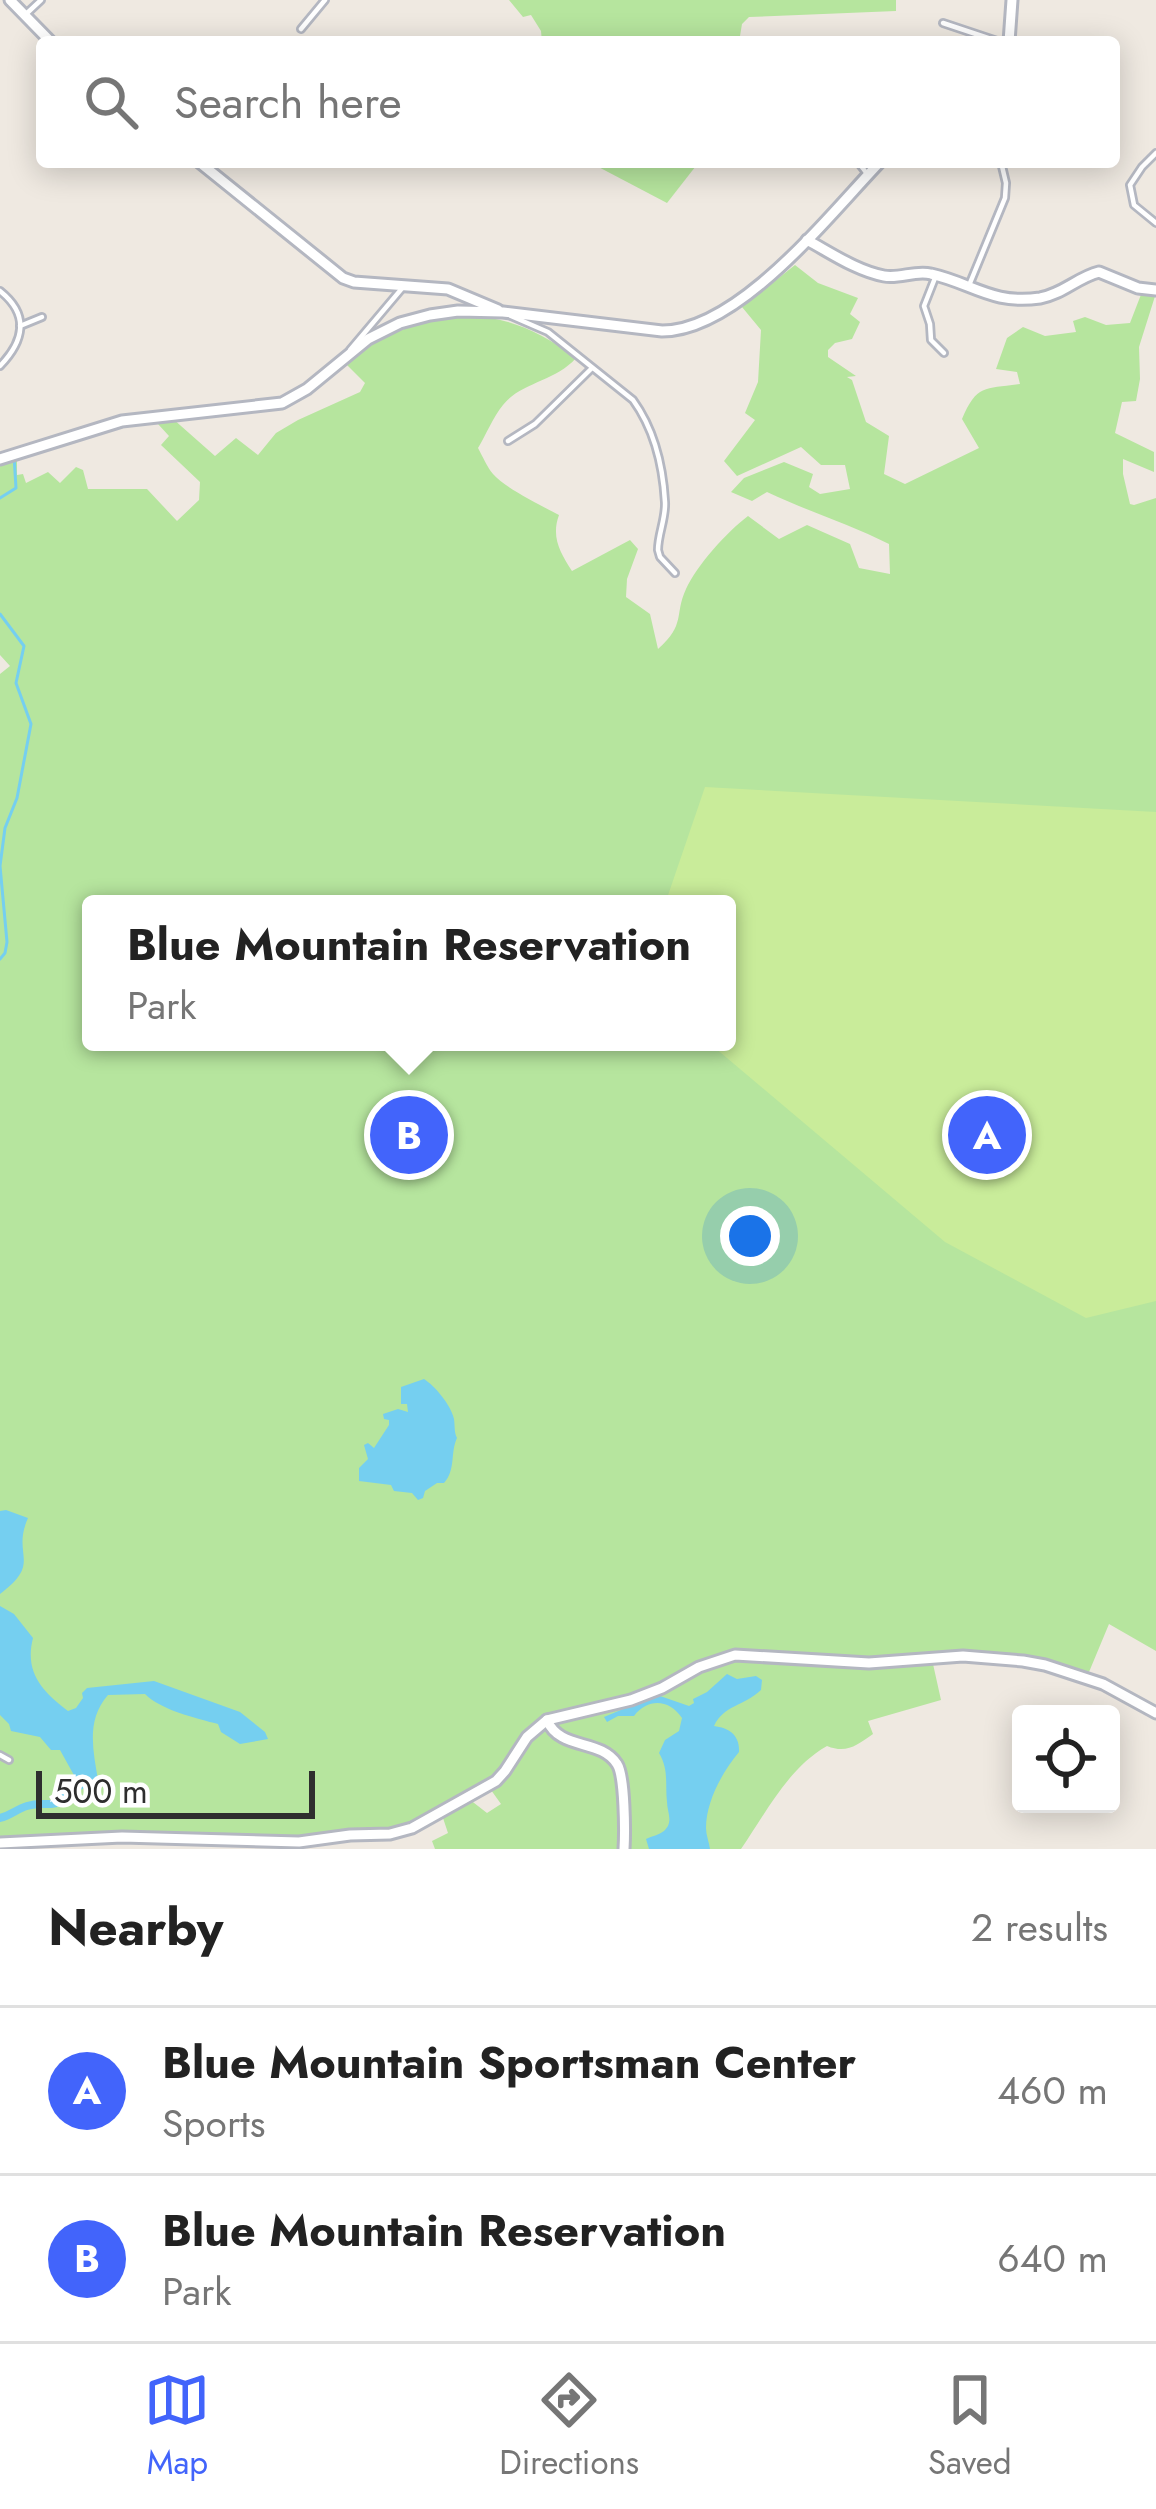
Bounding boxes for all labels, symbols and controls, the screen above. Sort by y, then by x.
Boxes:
search box [36,36,1120,168]
icon: search [78,69,144,135]
text: Search here [174,70,402,135]
popup [82,895,736,1051]
text: Blue Mountain Reservation [127,912,691,977]
text: Park [127,977,196,1034]
pin: B [370,1090,448,1180]
pin: A [948,1090,1026,1180]
your location [720,1206,780,1266]
map controls [1012,1705,1120,1813]
button: locate [1012,1705,1120,1813]
scale bar [36,1765,315,1818]
text: 500 m [54,1768,148,1815]
text: Nearby [48,1890,223,1964]
text: 2 results [971,1899,1108,1956]
text: Blue Mountain Sportsman Center [162,2030,856,2095]
text: A [73,2062,101,2119]
text: 460 m [997,2062,1108,2119]
text: Sports [162,2095,265,2152]
text: Blue Mountain Reservation [162,2198,726,2263]
text: B [74,2230,100,2287]
text: 640 m [997,2230,1108,2287]
text: Park [162,2263,232,2320]
tab: Map [144,2367,210,2486]
tab: Directions [499,2367,639,2486]
tab: Saved [928,2367,1012,2486]

